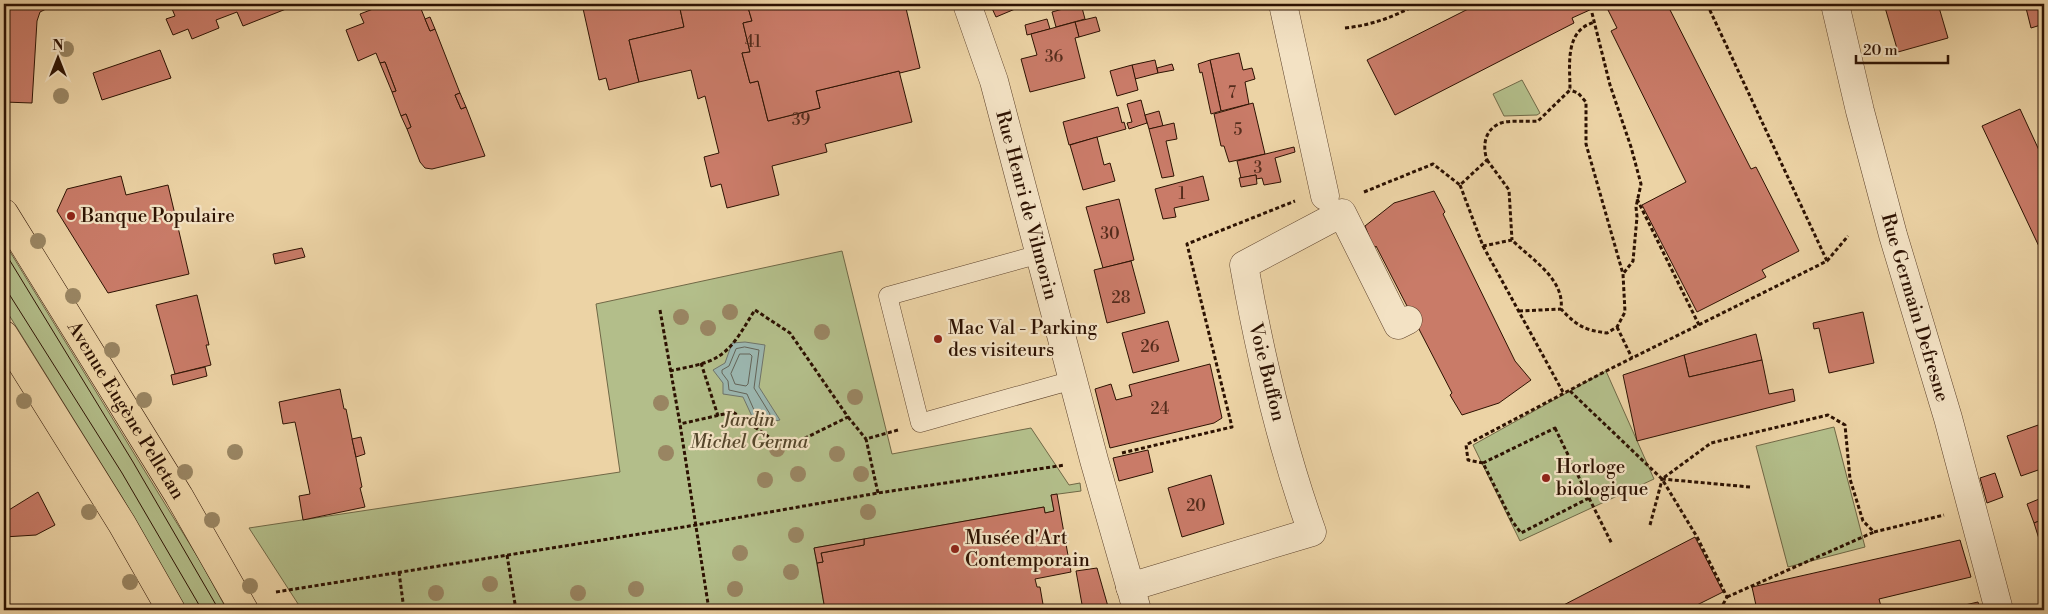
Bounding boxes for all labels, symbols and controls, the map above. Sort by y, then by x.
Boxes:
north arrow [32,32,82,82]
house number: 41 [745,32,761,52]
scale bar [1856,32,1948,64]
text: N [52,37,64,55]
text: 20 m [1863,41,1898,60]
house number: 36 [1045,47,1064,67]
house number: 7 [1228,83,1236,103]
street label: Rue Henri de Vilmorin [990,108,1063,302]
house number: 39 [792,110,811,130]
house number: 5 [1234,120,1243,140]
house number: 3 [1254,158,1263,178]
house number: 1 [1179,184,1186,204]
place label: Banque Populaire [80,204,235,228]
marker: Banque Populaire [65,210,77,222]
street label: Rue Germain Defresne [1876,211,1954,405]
house number: 30 [1100,224,1120,244]
house number: 28 [1112,288,1131,308]
street label: Avenue Eugène Pelletan [61,316,190,504]
place label: Mac Val - Parking des visiteurs [948,316,1098,362]
street label: Voie Buffon [1243,319,1291,424]
marker: Mac Val - Parking des visiteurs [932,333,944,345]
house number: 26 [1141,337,1160,357]
house number: 24 [1151,399,1170,419]
park label: Jardin Michel Germa [690,408,809,454]
place label: Horloge biologique [1556,455,1648,501]
marker: Horloge biologique [1540,472,1552,484]
house number: 20 [1186,496,1206,516]
place label: Musée d'Art Contemporain [965,526,1090,572]
marker: Musée d'Art Contemporain [949,543,961,555]

